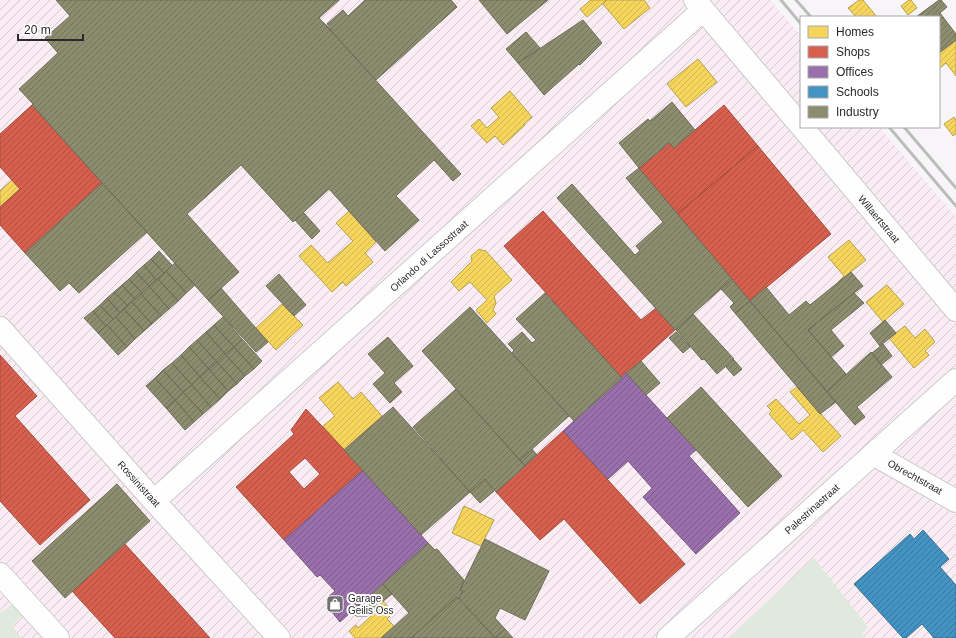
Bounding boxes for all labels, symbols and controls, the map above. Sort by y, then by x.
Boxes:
scale bar [18,16,83,42]
legend [800,16,940,128]
text: 20 m [24,23,51,37]
text: Homes [836,25,874,39]
text: Shops [836,45,870,59]
text: Offices [836,65,873,79]
text: Schools [836,85,879,99]
text: Industry [836,105,879,119]
street label: Willaertstraat [856,193,902,245]
street label: Orlando di Lassostraat [388,218,470,294]
street label: Obrechtstraat [886,458,944,497]
street label: Rossinistraat [116,459,163,509]
street label: Palestrinastraat [783,482,842,536]
place label: Garage Geilis Oss [348,593,394,616]
shop icon: Garage Geilis Oss [325,594,345,614]

